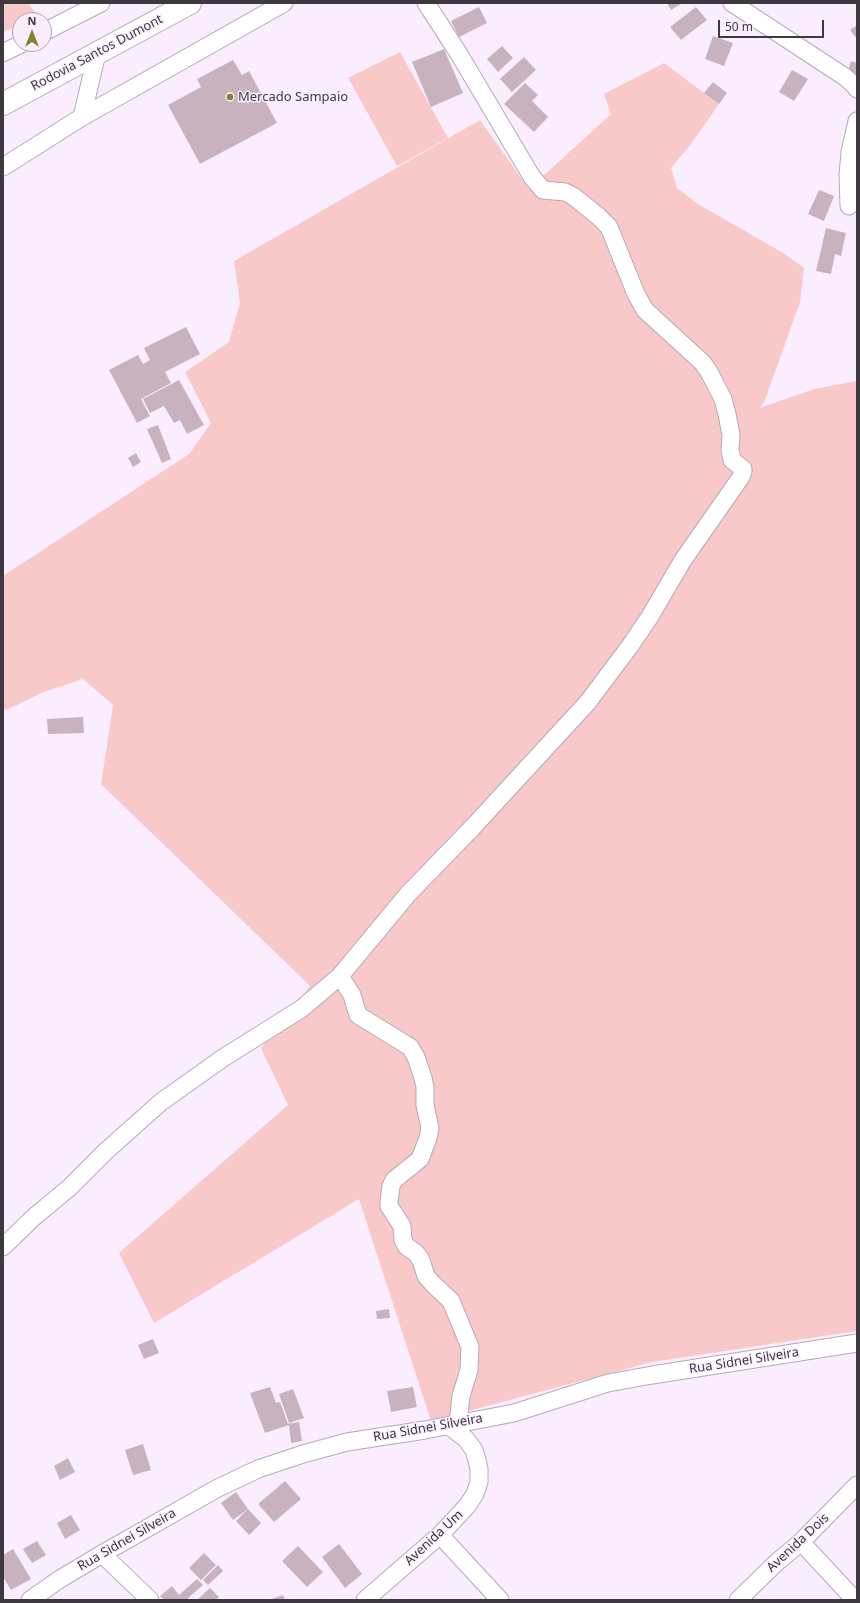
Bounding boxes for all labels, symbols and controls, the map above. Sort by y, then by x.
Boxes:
north arrow [12,12,52,52]
street label: Rodovia Santos Dumont [28,12,166,94]
scale bar [720,12,826,38]
text: N [28,13,36,28]
text: 50 m [725,18,753,35]
place label: Mercado Sampaio [238,89,348,105]
marker: Mercado Sampaio [225,92,235,102]
street label: Rua Sidnei Silveira [688,1345,800,1377]
street label: Rua Sidnei Silveira [372,1411,484,1445]
street label: Rua Sidnei Silveira [75,1506,179,1574]
street label: Avenida Um [402,1507,466,1569]
street label: Avenida Dois [764,1510,832,1576]

